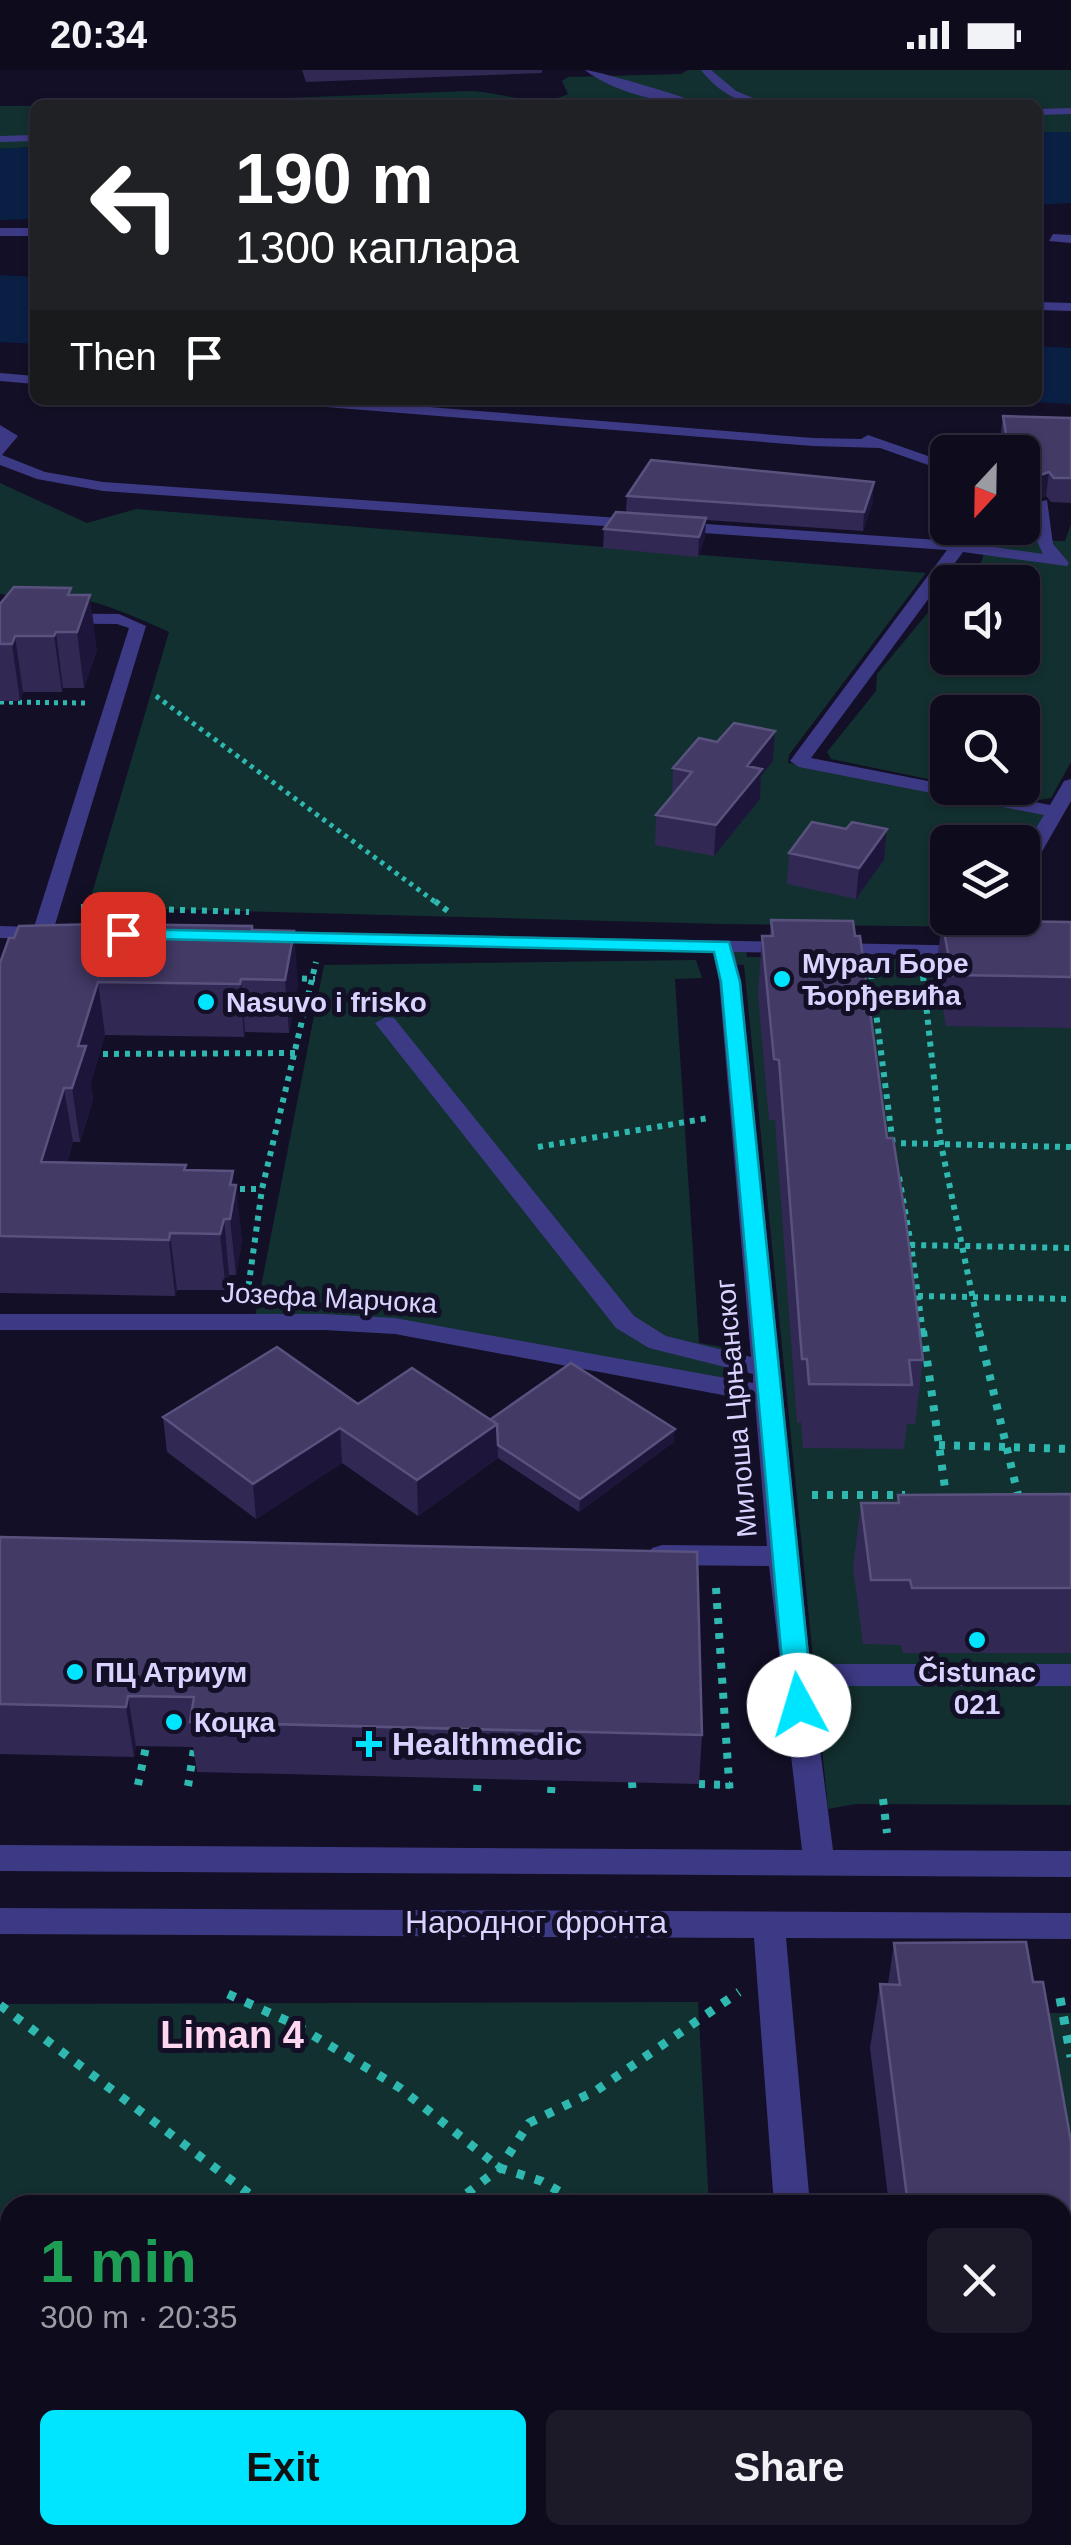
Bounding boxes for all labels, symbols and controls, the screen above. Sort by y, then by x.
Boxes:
text: 20:34 [50,14,147,56]
icon: left [70,140,200,270]
text: 190 m [235,140,433,218]
text: 1300 каплара [235,222,519,273]
icon: arrive [177,330,232,385]
text: Then [70,336,157,378]
north arrow [930,435,1040,545]
map controls [930,435,1040,935]
button: sound [930,565,1040,675]
button: search [930,695,1040,805]
button: layers [930,825,1040,935]
pin [81,892,166,977]
icon: arrive [96,907,151,962]
place label: Мурал Боре Ђорђевића [802,948,969,1011]
marker: Мурал Боре Ђорђевића [771,968,793,990]
place label: Nasuvo i frisko [226,987,427,1018]
marker: Nasuvo i frisko [195,991,217,1013]
street label: Јозефа Марчока [220,1277,438,1319]
street label: Милоша Црњанског [709,1277,763,1539]
marker: Čistunac 021 [966,1629,988,1651]
position arrow [747,1653,851,1757]
place label: Čistunac 021 [918,1656,1036,1720]
place label: ПЦ Атриум [95,1657,247,1688]
marker: ПЦ Атриум [64,1661,86,1683]
place label: Коцка [194,1707,275,1738]
marker: Коцка [163,1711,185,1733]
place label: Healthmedic [392,1726,582,1762]
marker: Healthmedic [356,1731,382,1757]
street label: Народног фронта [405,1904,667,1940]
district label: Liman 4 [160,2014,304,2056]
text: 1 min [40,2228,197,2295]
button: close [927,2228,1032,2333]
text: 300 m · 20:35 [40,2299,237,2335]
button: Exit [40,2410,526,2525]
button: Share [546,2410,1032,2525]

